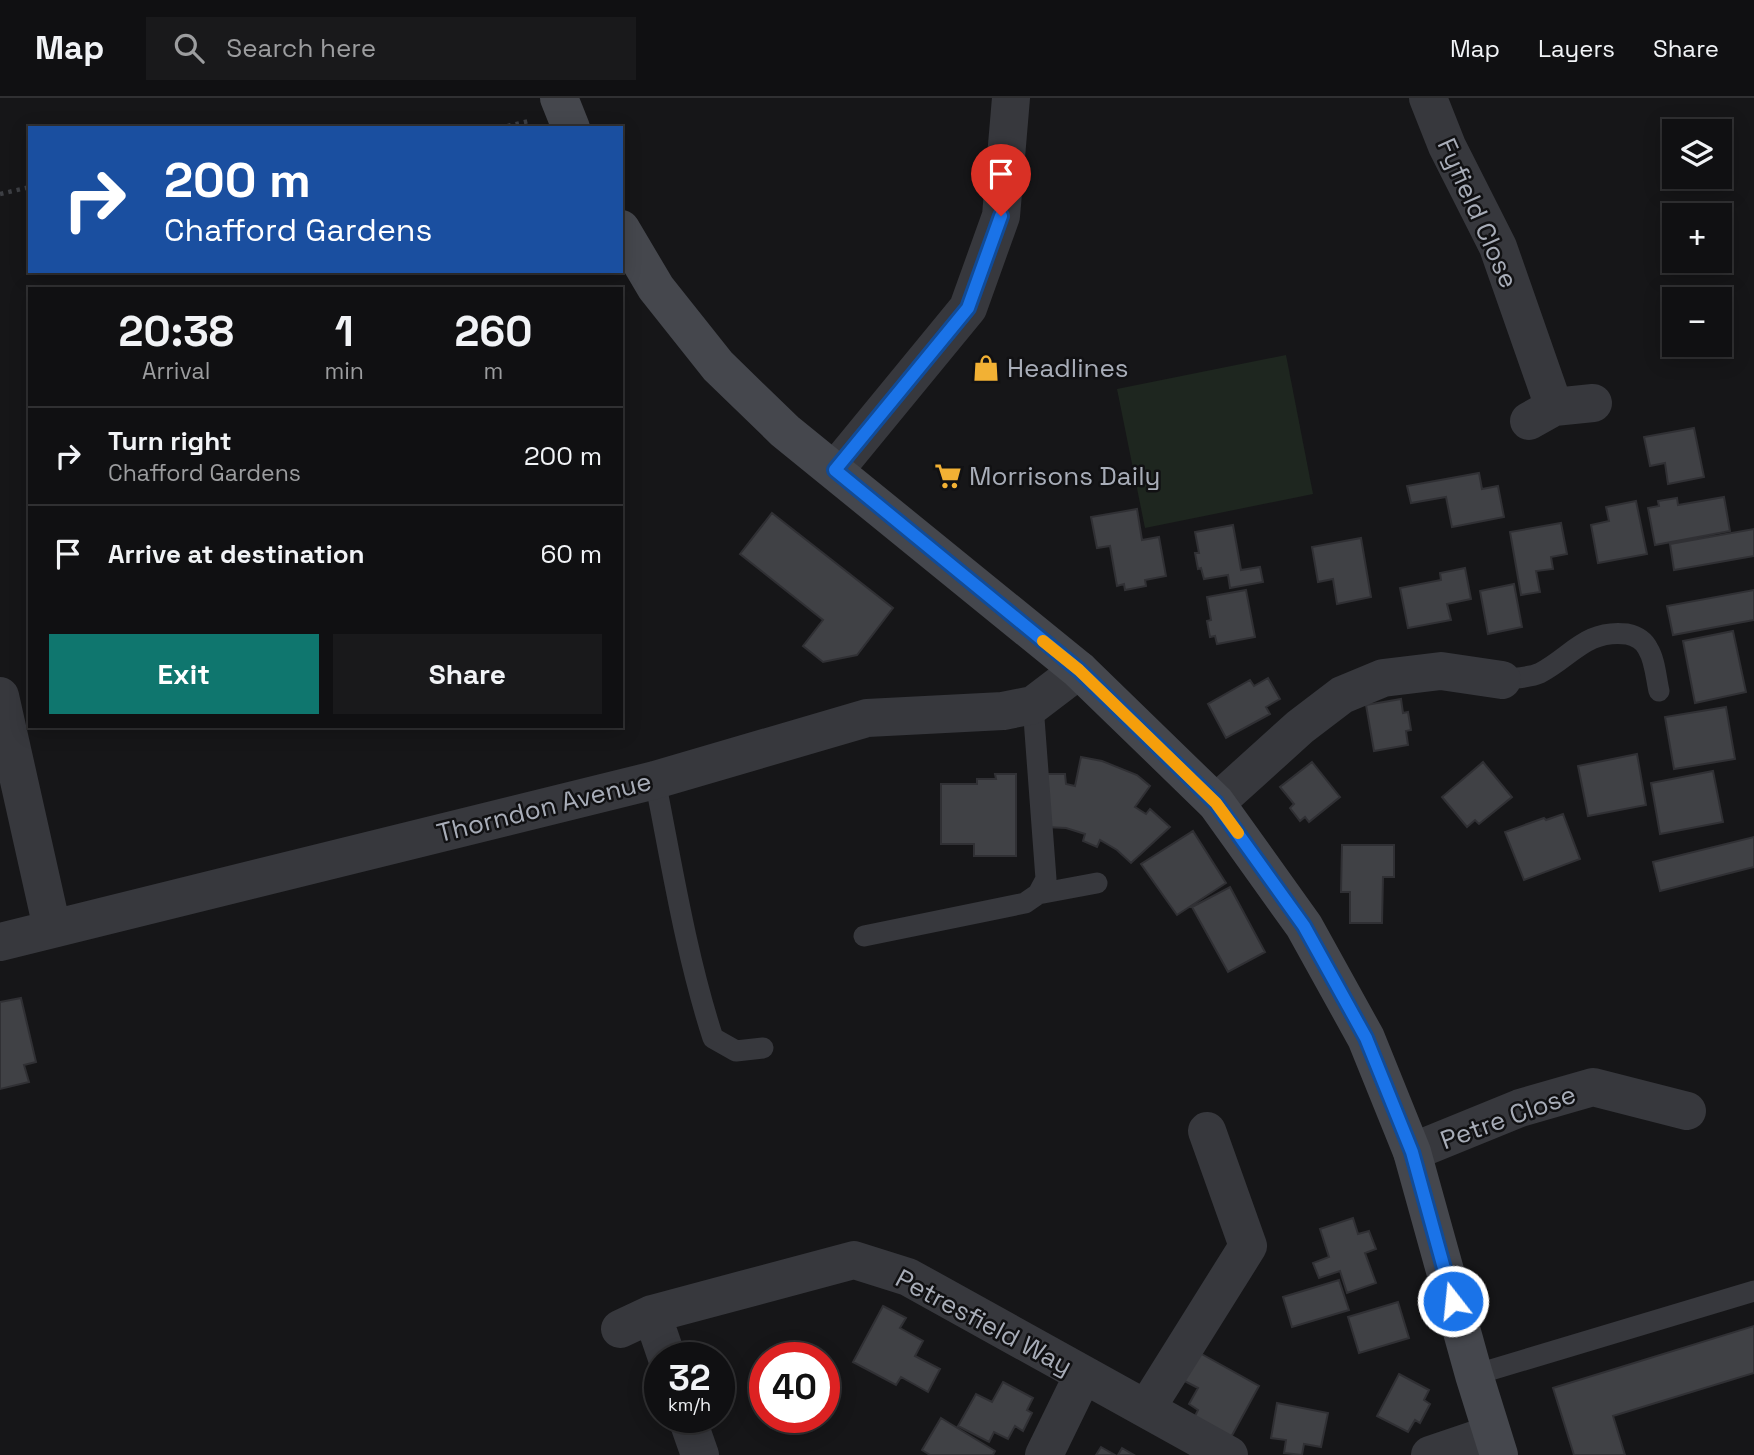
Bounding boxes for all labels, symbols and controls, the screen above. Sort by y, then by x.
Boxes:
search box [146,17,636,80]
text: Map [35,27,104,69]
icon: search [170,29,208,67]
text: Search here [226,31,376,65]
text: Map [1450,33,1500,64]
text: Layers [1538,33,1615,64]
text: Share [1653,33,1719,64]
map controls [1662,119,1732,357]
button: layers [1662,119,1732,189]
street label: Fyfield Close [1430,133,1526,293]
pin [971,144,1031,216]
text: 200 m [164,149,311,211]
icon: right [49,154,140,245]
icon: arrive [982,155,1020,193]
button: + [1662,203,1732,273]
text: Chafford Gardens [164,210,432,250]
button: − [1662,287,1732,357]
text: 20:38 [118,305,234,358]
text: 1 [335,305,354,358]
text: 260 [454,305,533,358]
place label: Headlines [1007,351,1129,385]
shop icon: Headlines [971,353,1001,383]
text: Arrival [142,356,210,386]
text: min [324,356,364,386]
text: m [484,356,503,386]
text: Turn right [108,424,232,458]
icon: right [49,437,87,475]
text: 200 m [524,439,602,473]
text: Chafford Gardens [108,458,301,488]
place label: Morrisons Daily [969,459,1160,493]
supermarket icon: Morrisons Daily [933,461,963,491]
icon: arrive [49,535,87,573]
text: Arrive at destination [108,537,365,571]
text: 60 m [540,537,602,571]
button: Exit [49,634,319,714]
button: Share [333,634,602,714]
street label: Thorndon Avenue [433,764,655,850]
street label: Petre Close [1436,1077,1580,1157]
street label: Petresfield Way [890,1261,1078,1383]
position arrow [1416,1264,1490,1338]
speed limit sign: 40 [749,1342,840,1433]
text: 32 [668,1356,711,1400]
text: km/h [668,1393,711,1416]

